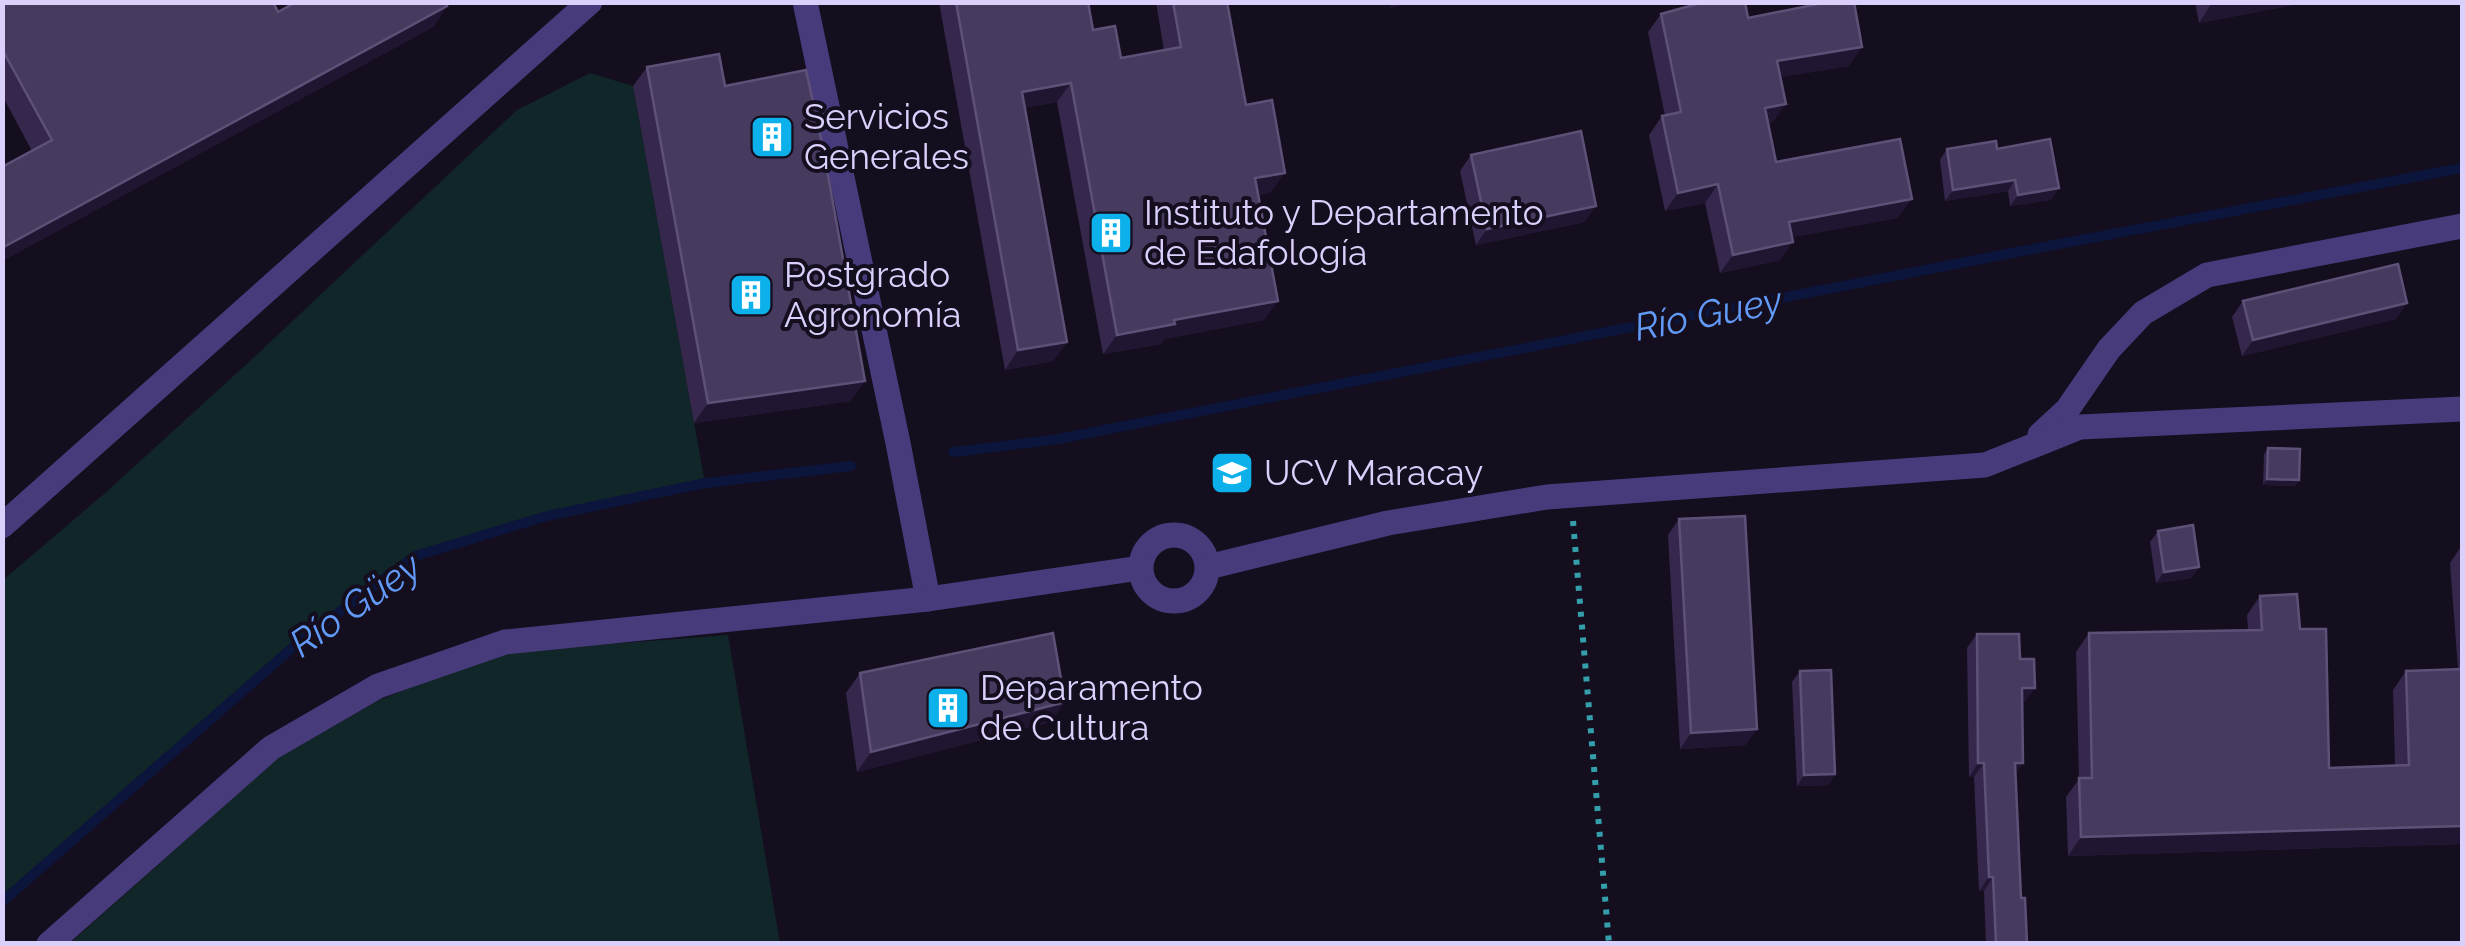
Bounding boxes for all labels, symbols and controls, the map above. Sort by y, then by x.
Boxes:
place label: Servicios Generales [804,96,969,177]
building icon: Servicios Generales [749,114,795,160]
place label: Instituto y Departamento de Edafología [1144,192,1544,273]
building icon: Instituto y Departamento de Edafología [1088,210,1134,256]
place label: Postgrado Agronomía [784,254,961,335]
building icon: Postgrado Agronomía [728,272,774,318]
water label: Río Guey [1630,277,1787,350]
school or university icon: UCV Maracay [1209,450,1255,496]
place label: UCV Maracay [1264,452,1483,493]
water label: Río Güey [281,543,430,666]
place label: Deparamento de Cultura [980,667,1203,748]
building icon: Deparamento de Cultura [925,685,971,731]

